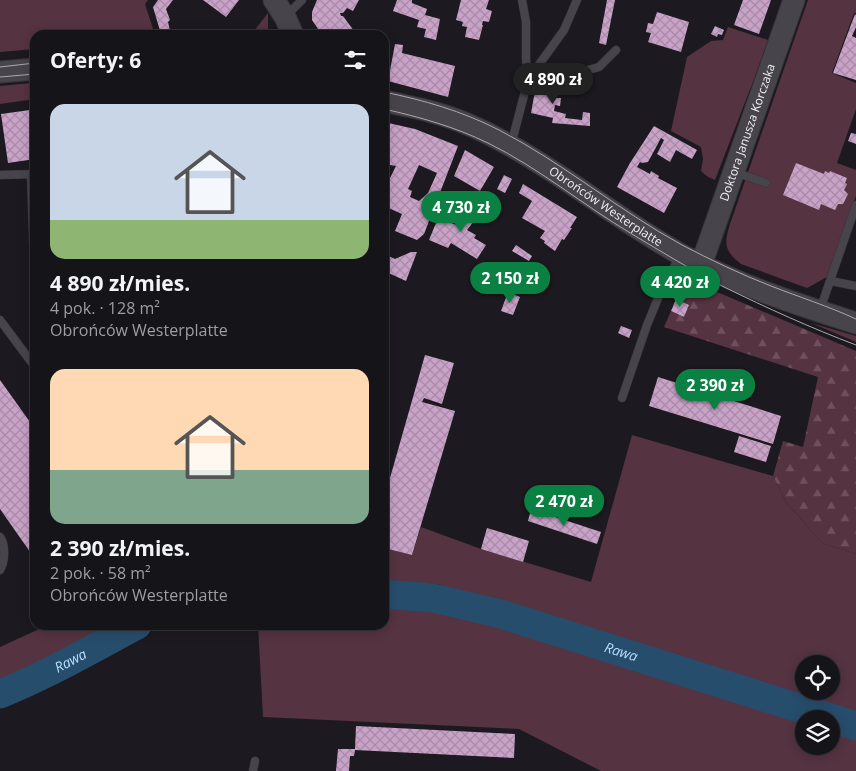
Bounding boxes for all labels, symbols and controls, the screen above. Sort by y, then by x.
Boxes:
text: Oferty: 6 [50,46,141,74]
icon: filters [341,46,369,74]
street label: Doktora Janusza Korczaka [715,61,779,203]
pin: 4 890 zł [501,62,605,105]
text: 4 890 zł [524,68,582,90]
icon: home [165,137,255,227]
street label: Obrońców Westerplatte [546,162,666,250]
pin: 4 730 zł [409,190,513,233]
text: 4 730 zł [432,196,490,218]
pin: 2 150 zł [458,262,562,304]
pin: 4 420 zł [628,266,732,308]
text: 2 150 zł [481,267,539,289]
text: 4 890 zł/mies. [50,269,190,297]
text: 4 420 zł [651,271,709,293]
text: 4 pok. · 128 m² [50,297,160,319]
text: Obrońców Westerplatte [50,319,228,341]
pin: 2 390 zł [663,368,767,411]
text: 2 390 zł [686,374,744,396]
icon: home [165,402,255,492]
pin: 2 470 zł [512,484,616,527]
text: 2 470 zł [535,490,593,512]
text: 2 390 zł/mies. [50,534,190,562]
text: 2 pok. · 58 m² [50,562,151,584]
text: Obrońców Westerplatte [50,584,228,606]
water label: Rawa [602,637,640,666]
water label: Rawa [51,644,90,677]
map controls [795,655,840,755]
button: locate [795,655,840,700]
button: layers [795,710,840,755]

